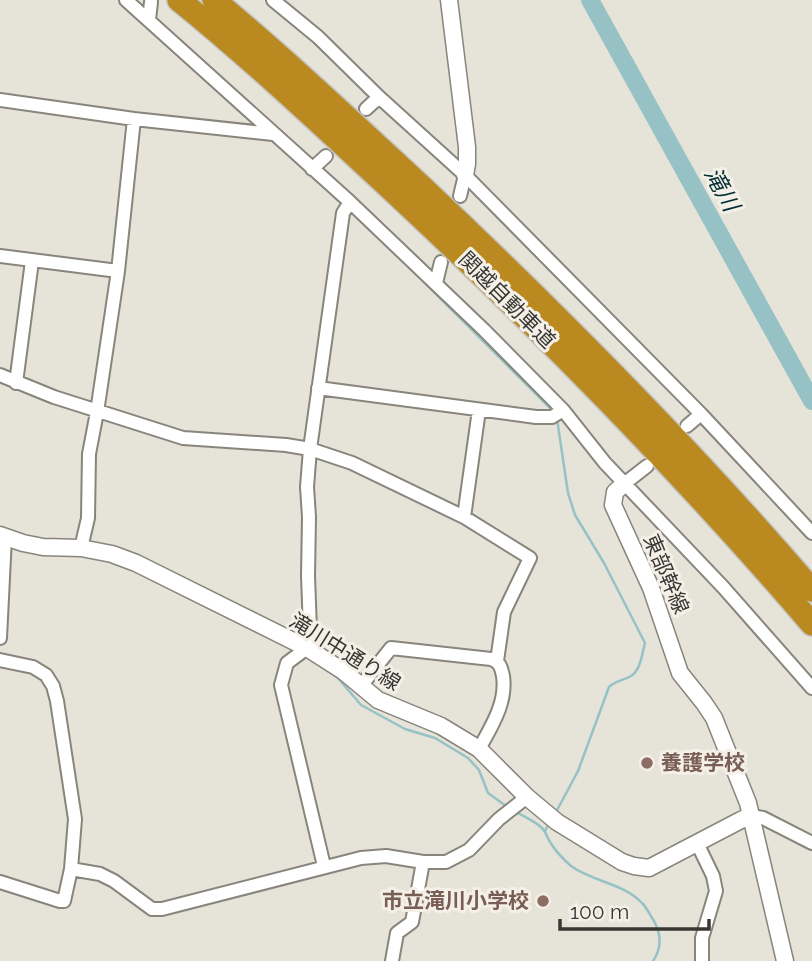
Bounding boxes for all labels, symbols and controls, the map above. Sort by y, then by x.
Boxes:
water label: 滝川 [699,162,747,218]
street label: 関越自動車道 [454,246,561,353]
street label: 東部幹線 [639,530,694,617]
street label: 滝川中通り線 [285,608,405,696]
place label: 養護学校 [661,750,745,775]
marker: 養護学校 [639,755,655,771]
place label: 市立滝川小学校 [382,888,529,913]
scale bar [560,888,709,932]
marker: 市立滝川小学校 [535,893,551,909]
text: 100 m [570,899,629,924]

